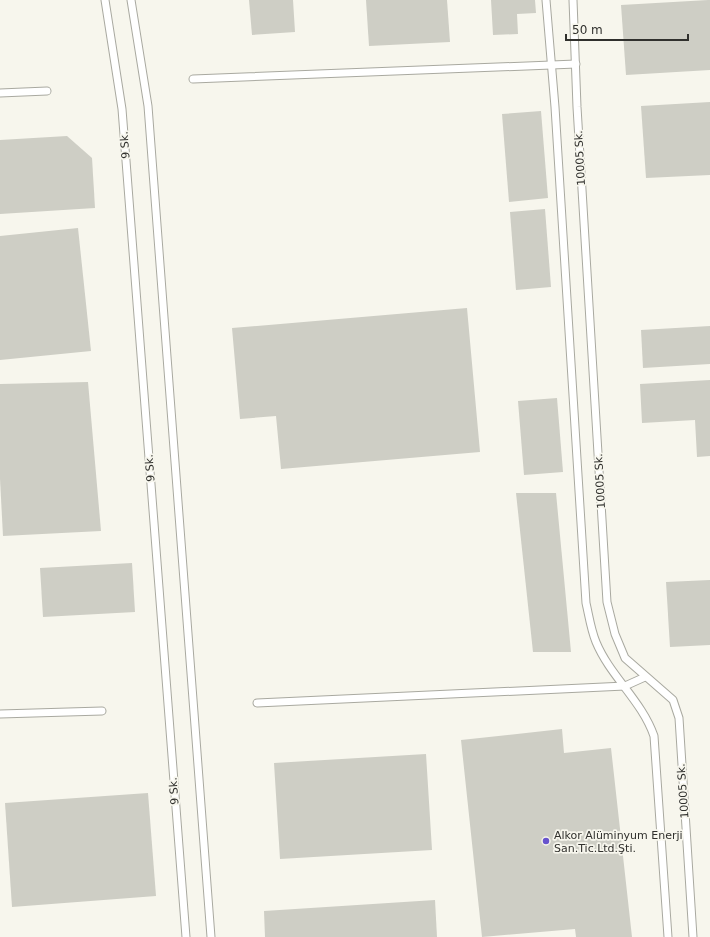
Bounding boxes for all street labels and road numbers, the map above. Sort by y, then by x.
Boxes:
street label: 10005 Sk. [572,130,588,186]
street label: 9 Sk. [118,131,132,159]
street label: 10005 Sk. [592,453,608,509]
street label: 9 Sk. [143,454,157,482]
street label: 10005 Sk. [675,763,691,819]
street label: 9 Sk. [167,777,181,805]

